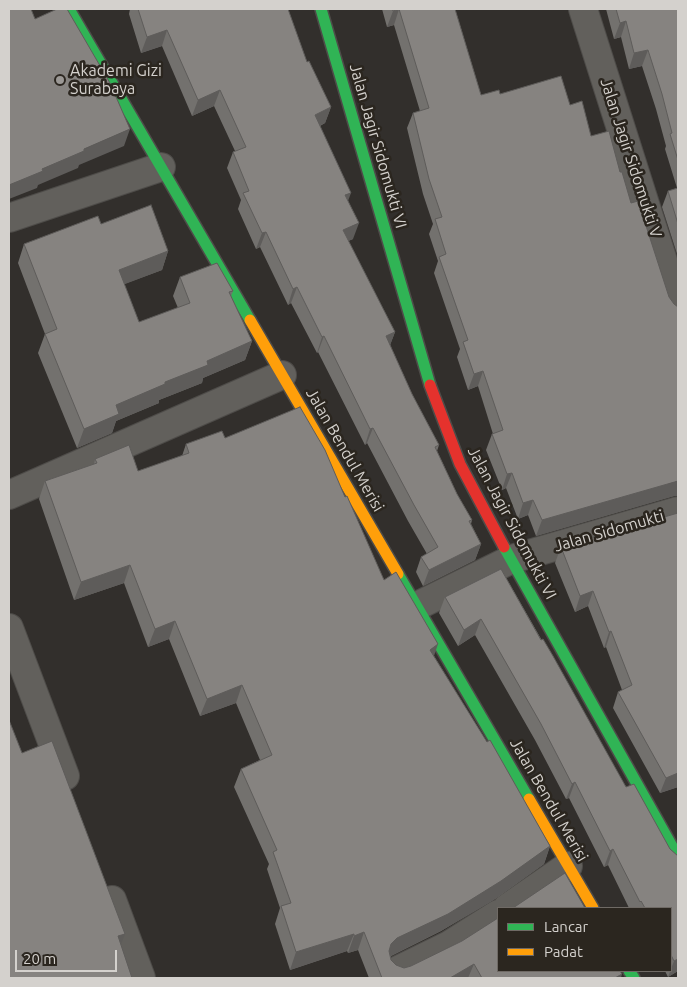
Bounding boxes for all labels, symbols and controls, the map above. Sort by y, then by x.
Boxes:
place label: Akademi Gizi Surabaya [70,61,162,99]
street label: Jalan Jagir Sidomukti VI [345,61,411,231]
marker: Akademi Gizi Surabaya [54,74,66,86]
street label: Jalan Jagir Sidomukti V [596,76,666,240]
street label: Jalan Bendul Merisi [302,385,388,515]
street label: Jalan Jagir Sidomukti VI [464,443,560,603]
street label: Jalan Sidomukti [552,506,666,556]
street label: Jalan Bendul Merisi [506,735,592,865]
legend [497,907,672,972]
text: Lancar [544,918,588,935]
scale bar [18,940,120,972]
text: Padat [544,943,583,960]
text: 20 m [23,950,56,967]

